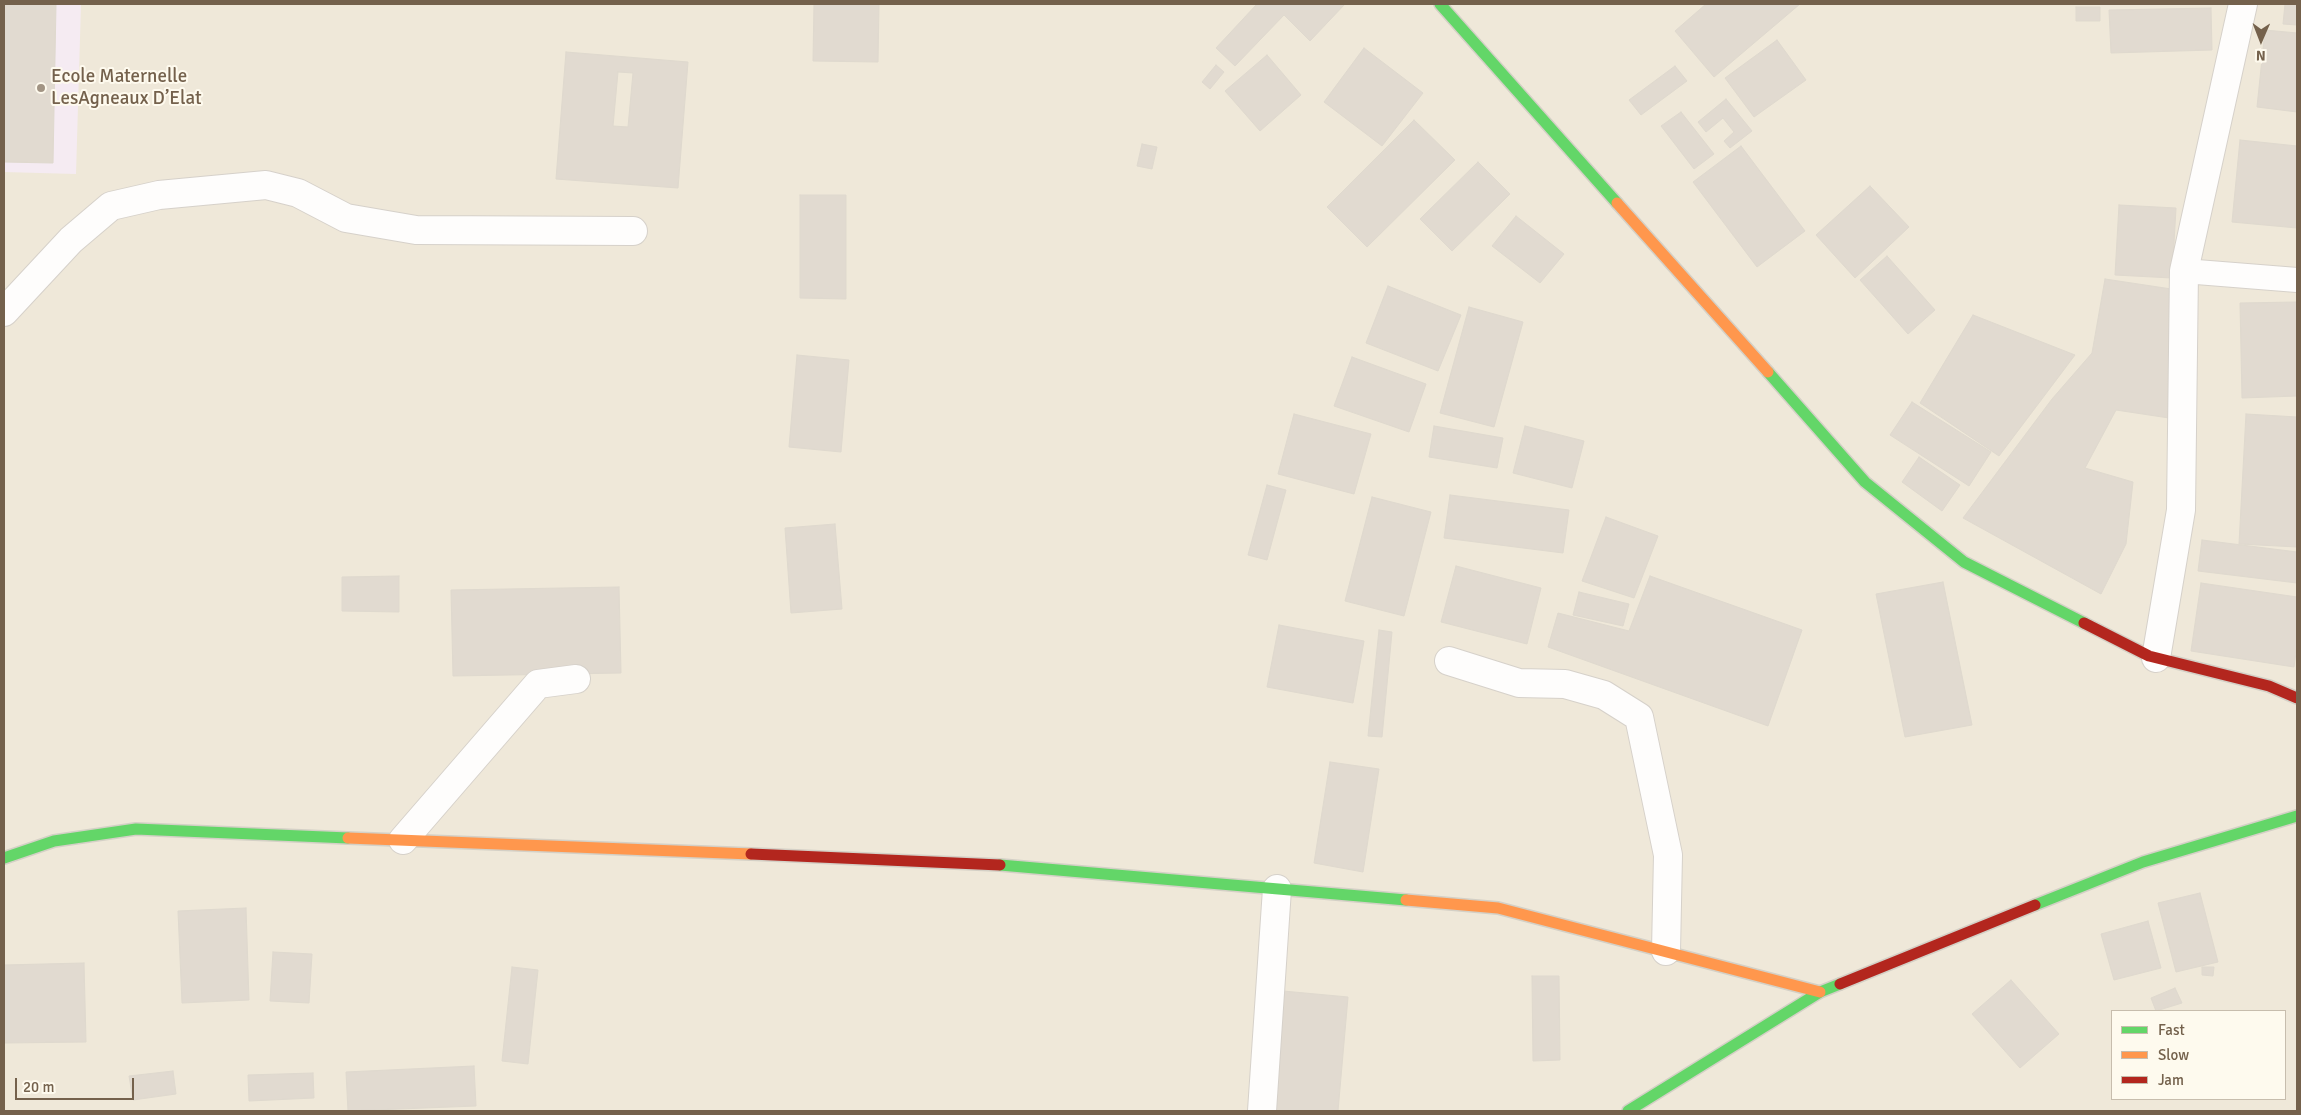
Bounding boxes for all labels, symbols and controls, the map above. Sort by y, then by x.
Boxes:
north arrow [2236,15,2286,65]
text: N [2256,47,2266,64]
place label: Ecole Maternelle LesAgneaux D’Elat [51,66,202,110]
marker: Ecole Maternelle LesAgneaux D’Elat [35,82,47,94]
legend [2111,1010,2286,1100]
text: Fast [2158,1021,2185,1039]
text: Slow [2158,1046,2189,1064]
scale bar [18,1068,136,1100]
text: Jam [2158,1071,2184,1089]
text: 20 m [23,1078,54,1096]

